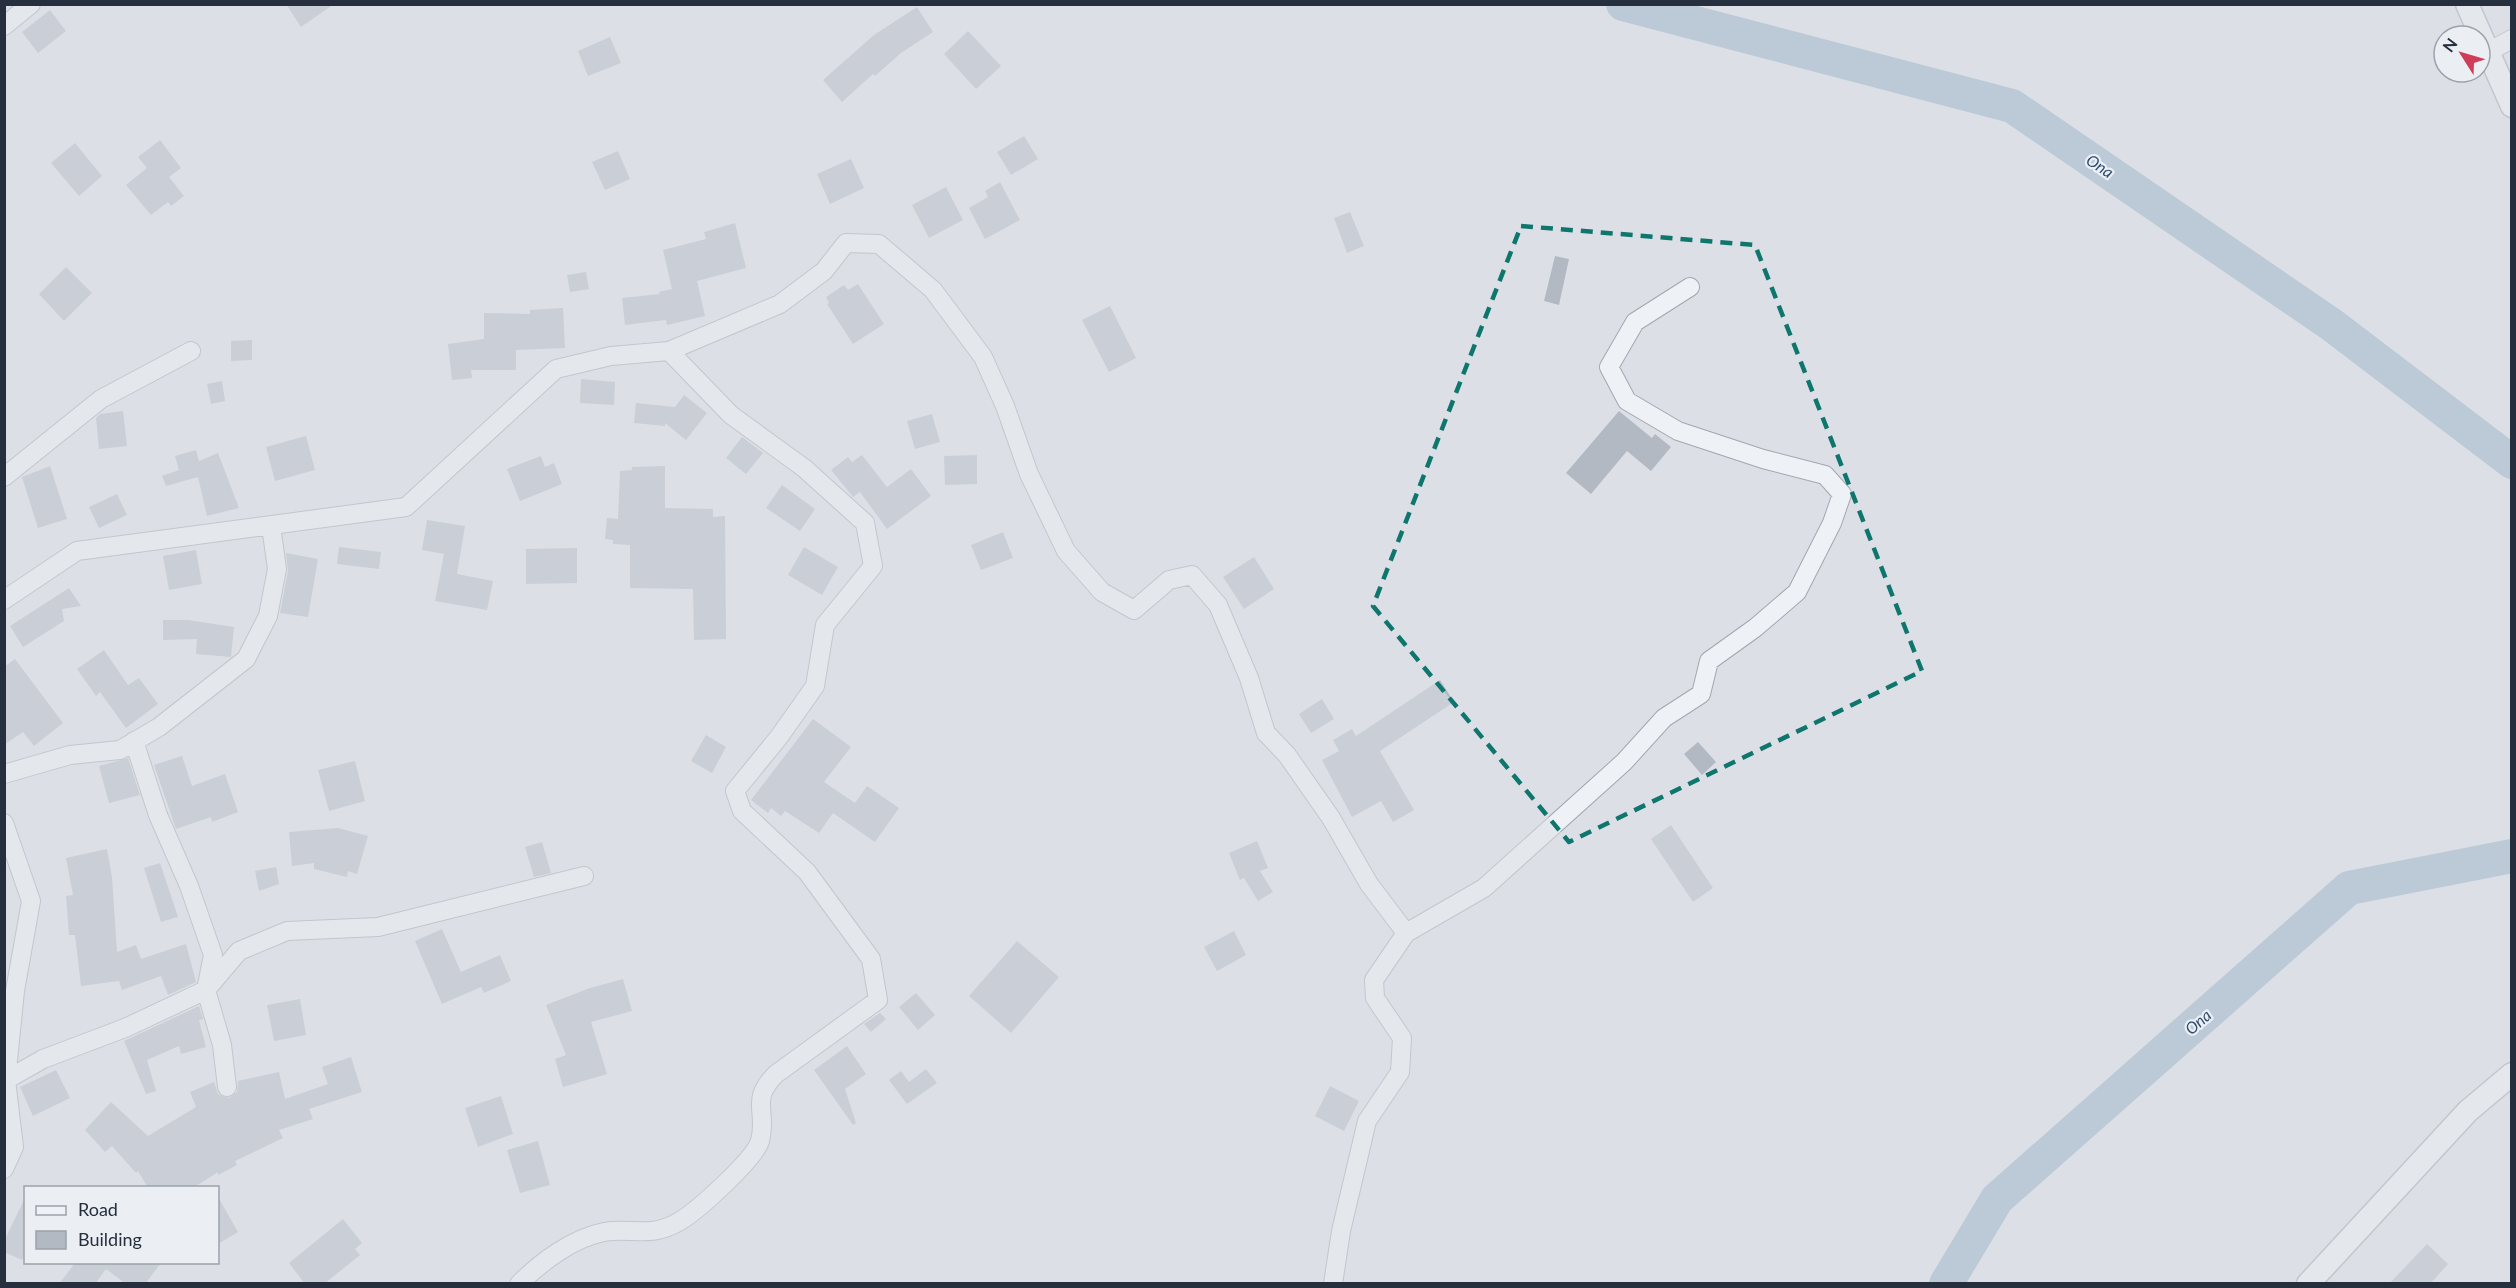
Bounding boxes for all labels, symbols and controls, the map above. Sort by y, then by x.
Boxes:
north arrow [2432,24,2492,84]
text: N [2438,34,2461,55]
water label: Ona [2083,150,2117,181]
water label: Ona [2181,1005,2215,1038]
legend [24,1186,219,1264]
text: Road [78,1198,118,1220]
text: Building [78,1228,142,1250]

